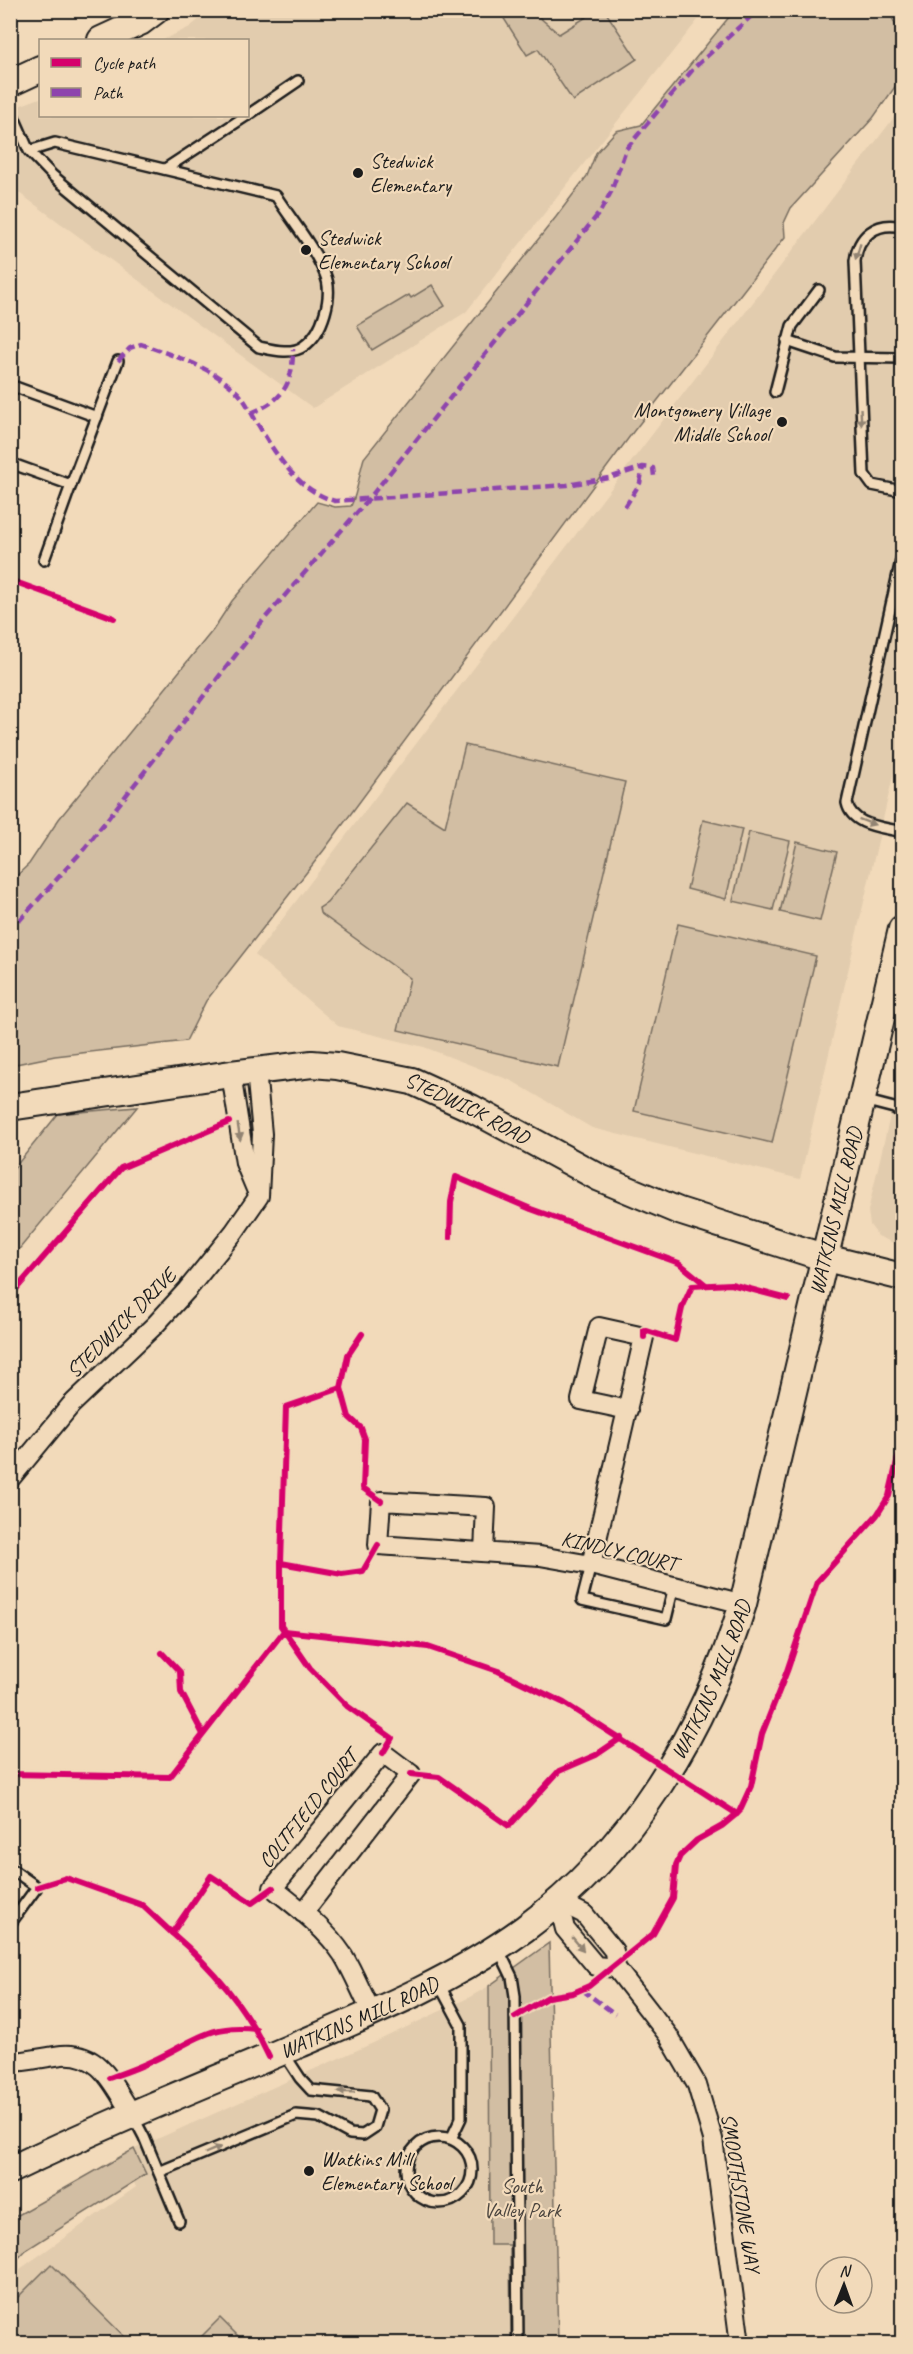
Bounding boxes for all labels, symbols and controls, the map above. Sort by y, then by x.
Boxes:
legend [39,39,249,117]
text: Cycle path [93,52,156,74]
text: Path [93,82,123,104]
place label: Stedwick Elementary [370,148,453,198]
marker: Stedwick Elementary [351,166,365,180]
place label: Stedwick Elementary School [318,225,453,275]
marker: Stedwick Elementary School [299,243,313,257]
one-way arrow [853,243,862,261]
place label: Montgomery Village Middle School [634,397,773,447]
one-way arrow [857,408,866,427]
marker: Montgomery Village Middle School [775,415,789,429]
one-way arrow [858,818,876,828]
street label: STEDWICK ROAD [403,1067,536,1151]
one-way arrow [234,1122,243,1141]
street label: WATKINS MILL ROAD [803,1123,868,1297]
street label: STEDWICK DRIVE [61,1261,183,1383]
street label: KINDLY COURT [559,1525,684,1578]
street label: WATKINS MILL ROAD [665,1595,757,1764]
street label: COLTFIELD COURT [253,1741,367,1873]
one-way arrow [571,1936,584,1951]
street label: WATKINS MILL ROAD [276,1970,444,2064]
one-way arrow [337,2088,356,2097]
street label: SMOOTHSTONE WAY [716,2112,767,2278]
one-way arrow [205,2145,222,2154]
place label: Watkins Mill Elementary School [321,2146,456,2196]
marker: Watkins Mill Elementary School [302,2164,316,2178]
park label: South Valley Park [483,2173,562,2223]
north arrow [814,2255,874,2315]
text: N [839,2261,852,2281]

